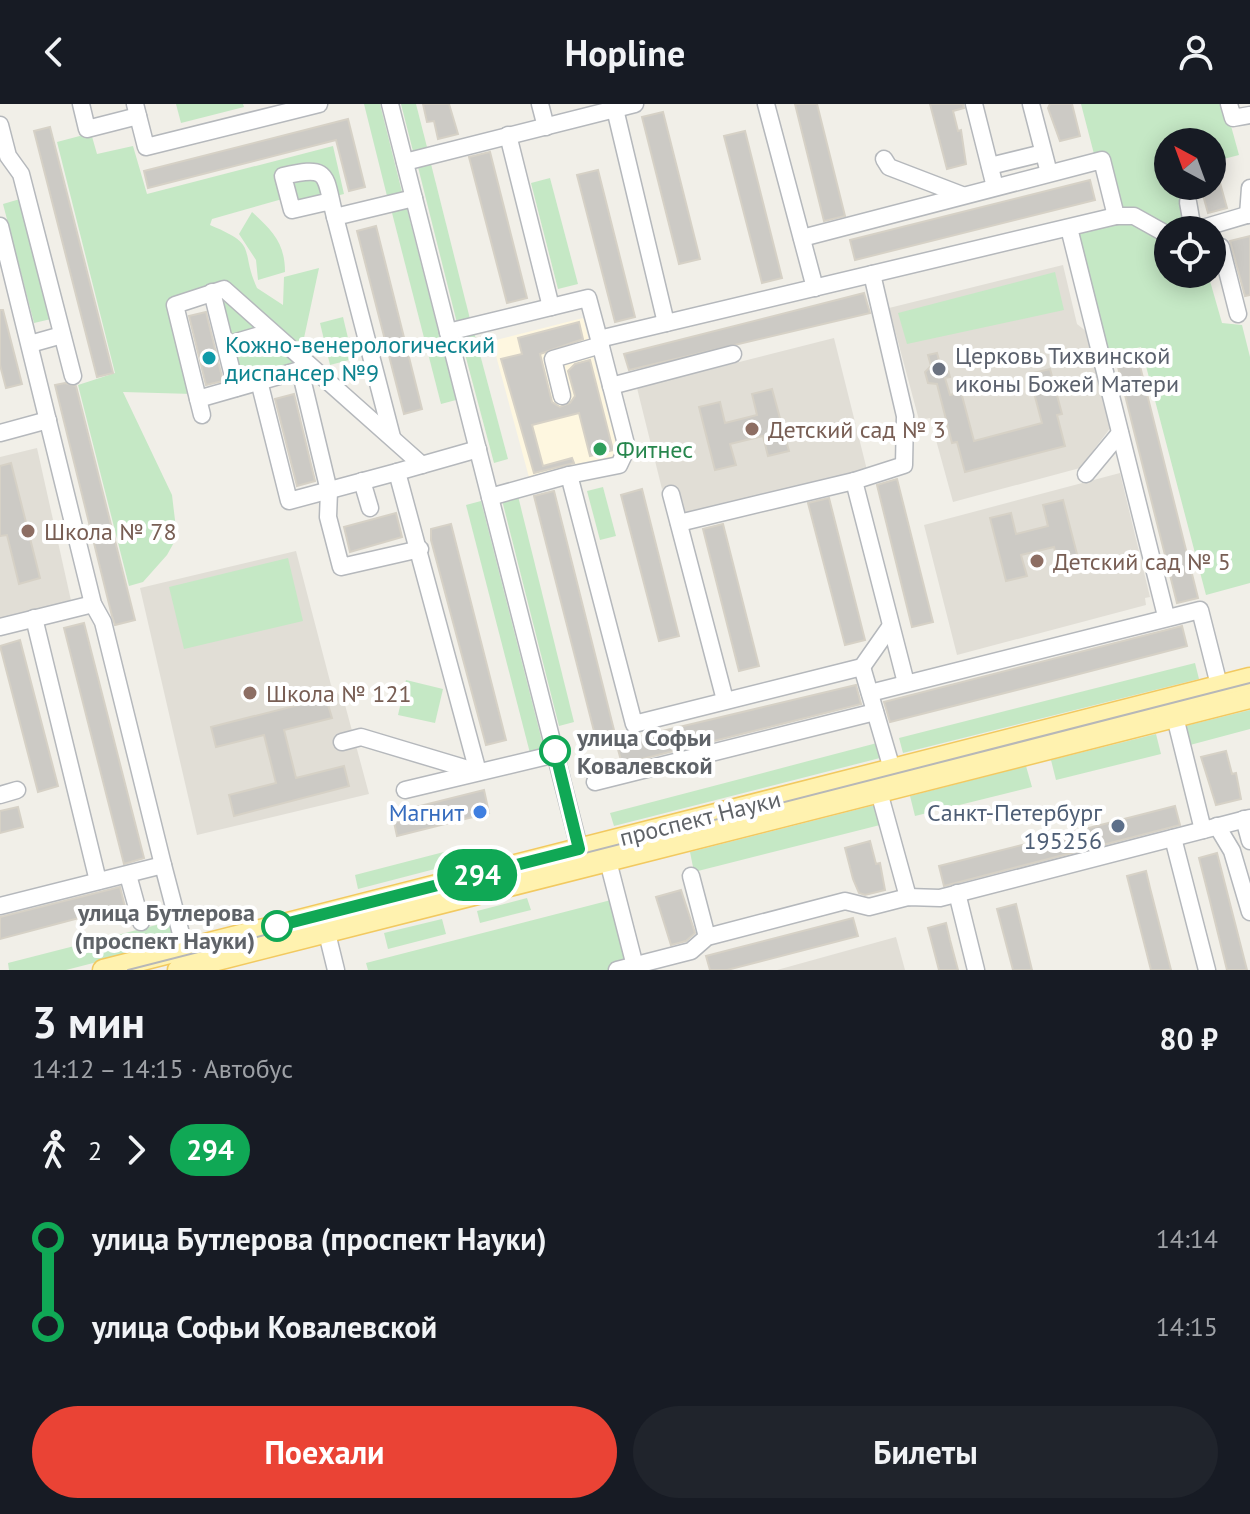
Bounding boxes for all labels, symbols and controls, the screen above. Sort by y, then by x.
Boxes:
text: Hopline [565,29,685,76]
icon: back [32,30,76,74]
icon: person [1174,30,1218,74]
north arrow [1154,128,1226,200]
map controls [1154,128,1226,288]
button: locate [1154,216,1226,288]
place label: Кожно-венерологический диспансер №9 [225,329,495,388]
place label: Церковь Тихвинской иконы Божей Матери [955,340,1179,399]
marker: Кожно-венерологический диспансер №9 [200,349,218,367]
marker: Церковь Тихвинской иконы Божей Матери [930,360,948,378]
place label: Детский сад № 3 [768,414,946,445]
marker: Детский сад № 3 [743,420,761,438]
place label: Фитнес [616,434,693,465]
marker: Фитнес [591,440,609,458]
place label: Школа № 78 [44,516,176,547]
marker: Школа № 78 [19,522,37,540]
place label: Детский сад № 5 [1053,546,1231,577]
marker: Детский сад № 5 [1028,552,1046,570]
place label: Школа № 121 [266,678,412,709]
marker: Школа № 121 [241,684,259,702]
place label: улица Софьи Ковалевской [576,722,712,781]
marker: улица Софьи Ковалевской [540,736,570,766]
street label: проспект Науки [616,783,784,853]
place label: Магнит [389,797,464,828]
place label: Санкт-Петербург 195256 [927,797,1102,856]
marker: Магнит [471,803,489,821]
marker: Санкт-Петербург 195256 [1109,817,1127,835]
line badge: 294 [431,849,523,901]
text: 294 [453,856,501,893]
place label: улица Бутлерова (проспект Науки) [74,897,255,956]
marker: улица Бутлерова (проспект Науки) [262,911,292,941]
text: 3 мин [32,993,145,1050]
text: 80 ₽ [1159,1019,1218,1058]
text: 14:12 – 14:15 · Автобус [32,1052,293,1085]
icon: walk [32,1128,76,1172]
icon: forward [114,1128,158,1172]
text: 294 [186,1131,234,1168]
text: 2 [88,1134,102,1167]
text: улица Бутлерова (проспект Науки) [92,1219,546,1258]
text: 14:14 [1156,1222,1218,1255]
text: улица Софьи Ковалевской [92,1307,437,1346]
text: 14:15 [1156,1310,1218,1343]
button: Поехали [32,1406,617,1498]
button: Билеты [633,1406,1218,1498]

